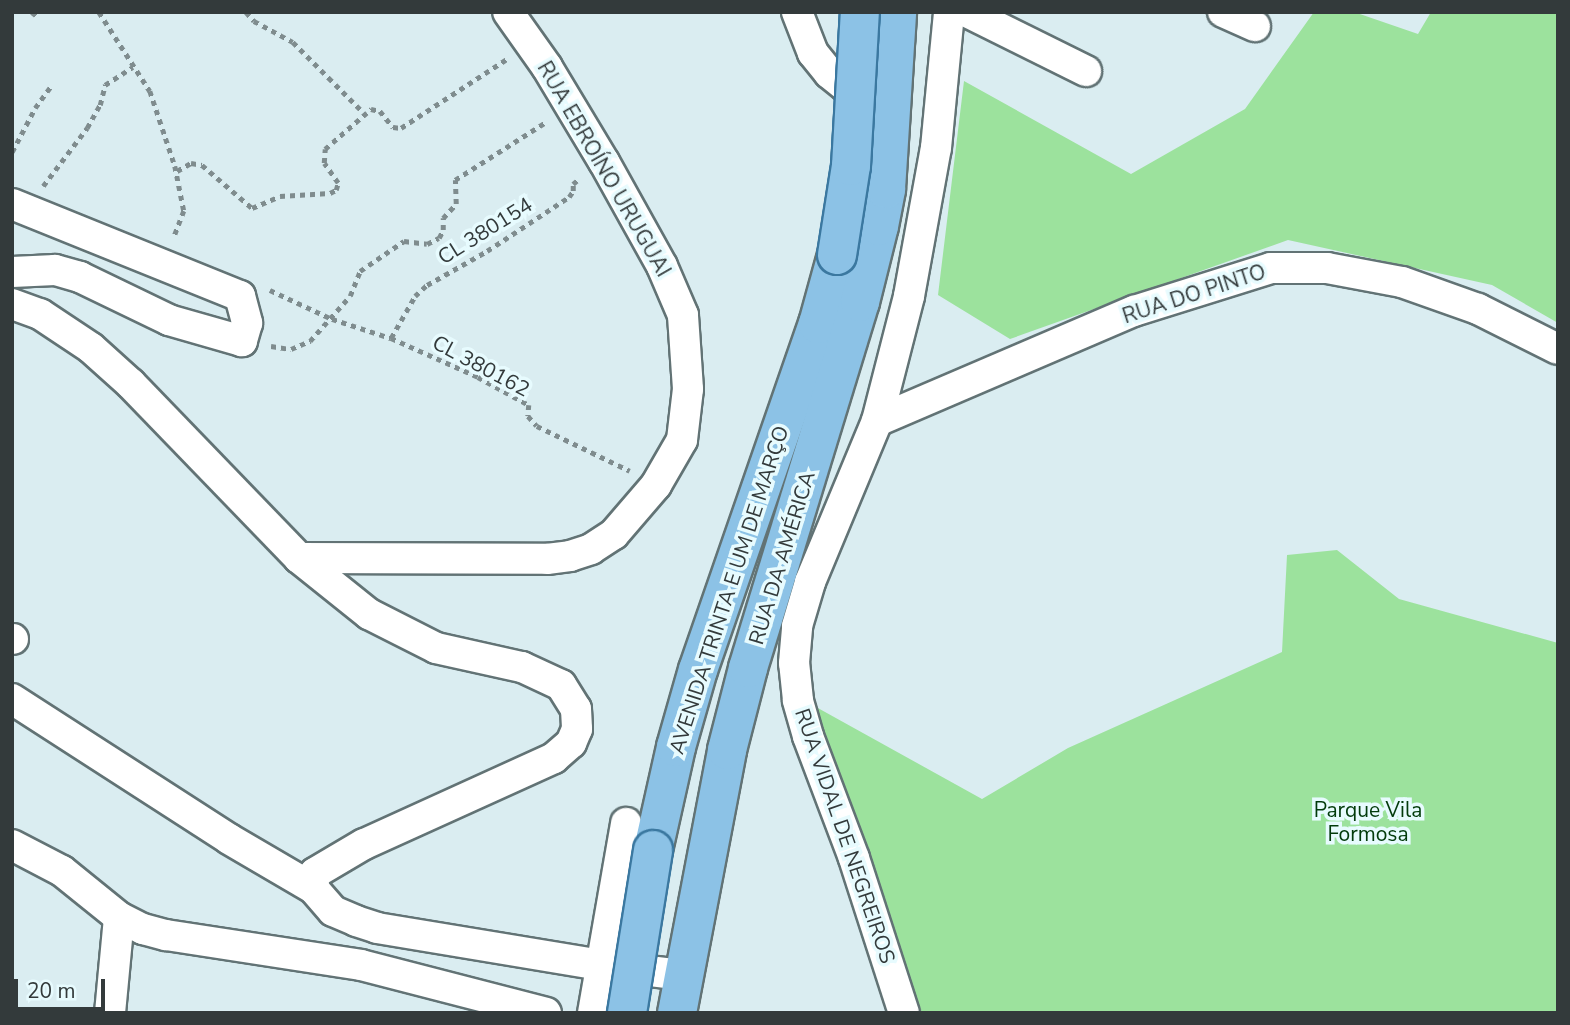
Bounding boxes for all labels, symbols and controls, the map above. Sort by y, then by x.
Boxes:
street label: RUA EBROÍNO URUGUAI [532,57,676,281]
street label: CL 380154 [433,192,537,270]
street label: RUA DO PINTO [1119,259,1269,329]
street label: CL 380162 [428,330,534,402]
street label: AVENIDA TRINTA E UM DE MARÇO [664,423,794,757]
street label: RUA DA AMÉRICA [744,468,820,648]
street label: RUA VIDAL DE NEGREIROS [789,705,901,967]
park label: Parque Vila Formosa [1314,797,1422,847]
scale bar [18,965,108,1009]
text: 20 m [27,977,76,1005]

